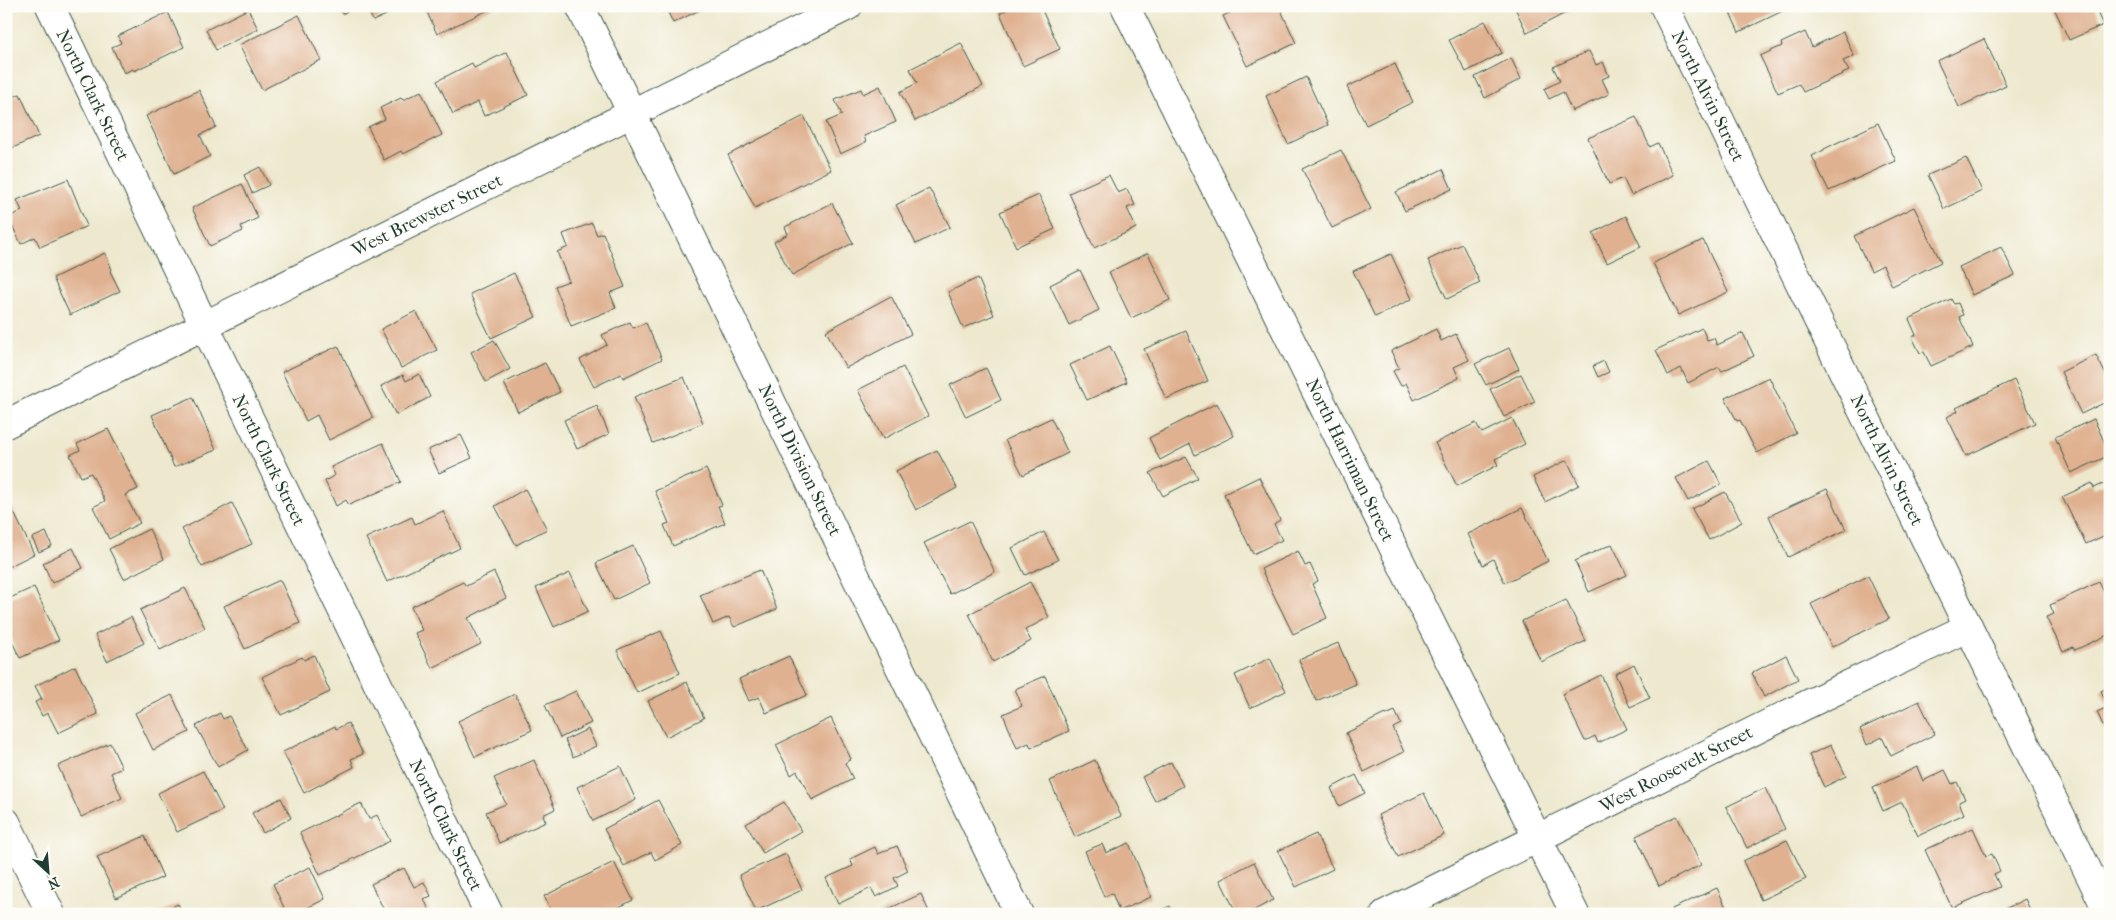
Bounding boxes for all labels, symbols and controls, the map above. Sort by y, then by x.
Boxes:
street label: North Clark Street [52,26,134,165]
street label: North Alvin Street [1667,27,1749,166]
street label: West Brewster Street [348,170,506,261]
street label: North Harriman Street [1301,375,1398,546]
street label: North Division Street [754,381,846,540]
street label: North Clark Street [228,391,310,530]
street label: North Alvin Street [1846,391,1928,530]
street label: West Roosevelt Street [1595,721,1757,818]
street label: North Clark Street [405,756,487,895]
north arrow [22,848,72,898]
text: N [45,873,62,893]

